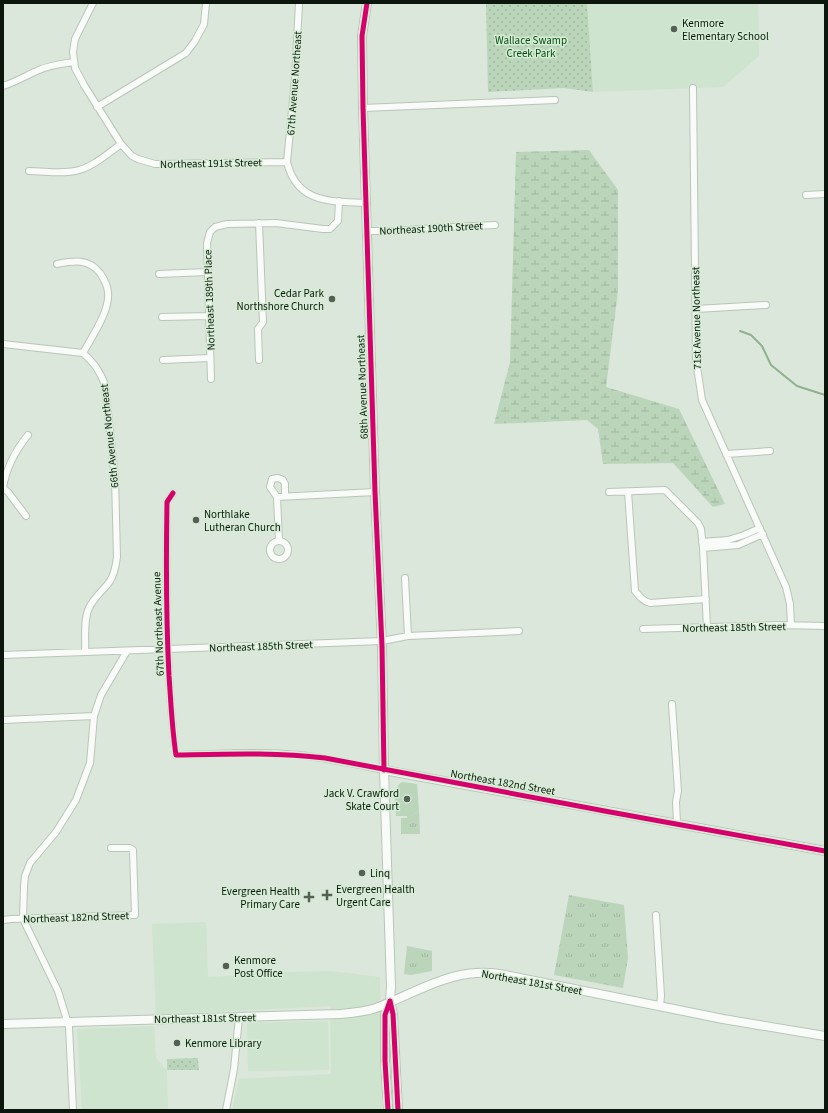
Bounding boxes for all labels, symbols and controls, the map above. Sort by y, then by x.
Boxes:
place label: Kenmore Elementary School [682,16,769,44]
marker: Kenmore Elementary School [669,24,679,34]
street label: 67th Avenue Northeast [283,30,306,136]
park label: Wallace Swamp Creek Park [495,33,567,61]
street label: Northeast 191st Street [160,155,262,172]
street label: Northeast 190th Street [379,218,483,239]
street label: Northeast 189th Place [200,249,219,351]
street label: 71st Avenue Northeast [688,266,705,370]
place label: Cedar Park Northshore Church [237,286,325,314]
marker: Cedar Park Northshore Church [327,294,337,304]
street label: 68th Avenue Northeast [353,334,372,439]
street label: 66th Avenue Northeast [97,383,122,489]
place label: Northlake Lutheran Church [204,507,281,535]
marker: Northlake Lutheran Church [191,515,201,525]
street label: 67th Northeast Avenue [149,571,168,676]
street label: Northeast 185th Street [682,619,786,636]
street label: Northeast 185th Street [209,637,313,656]
street label: Northeast 182nd Street [449,766,557,799]
place label: Jack V. Crawford Skate Court [323,786,399,814]
marker: Jack V. Crawford Skate Court [402,794,412,804]
place label: Linq [370,866,390,881]
marker: Linq [357,868,367,878]
place label: Evergreen Health Urgent Care [336,882,415,910]
place label: Evergreen Health Primary Care [221,884,301,912]
marker: Evergreen Health Urgent Care [321,889,333,901]
marker: Evergreen Health Primary Care [303,891,315,903]
street label: Northeast 182nd Street [23,908,130,927]
place label: Kenmore Post Office [234,953,283,981]
marker: Kenmore Post Office [221,961,231,971]
street label: Northeast 181st Street [480,966,584,999]
street label: Northeast 181st Street [154,1010,256,1027]
place label: Kenmore Library [185,1036,262,1051]
marker: Kenmore Library [172,1038,182,1048]

